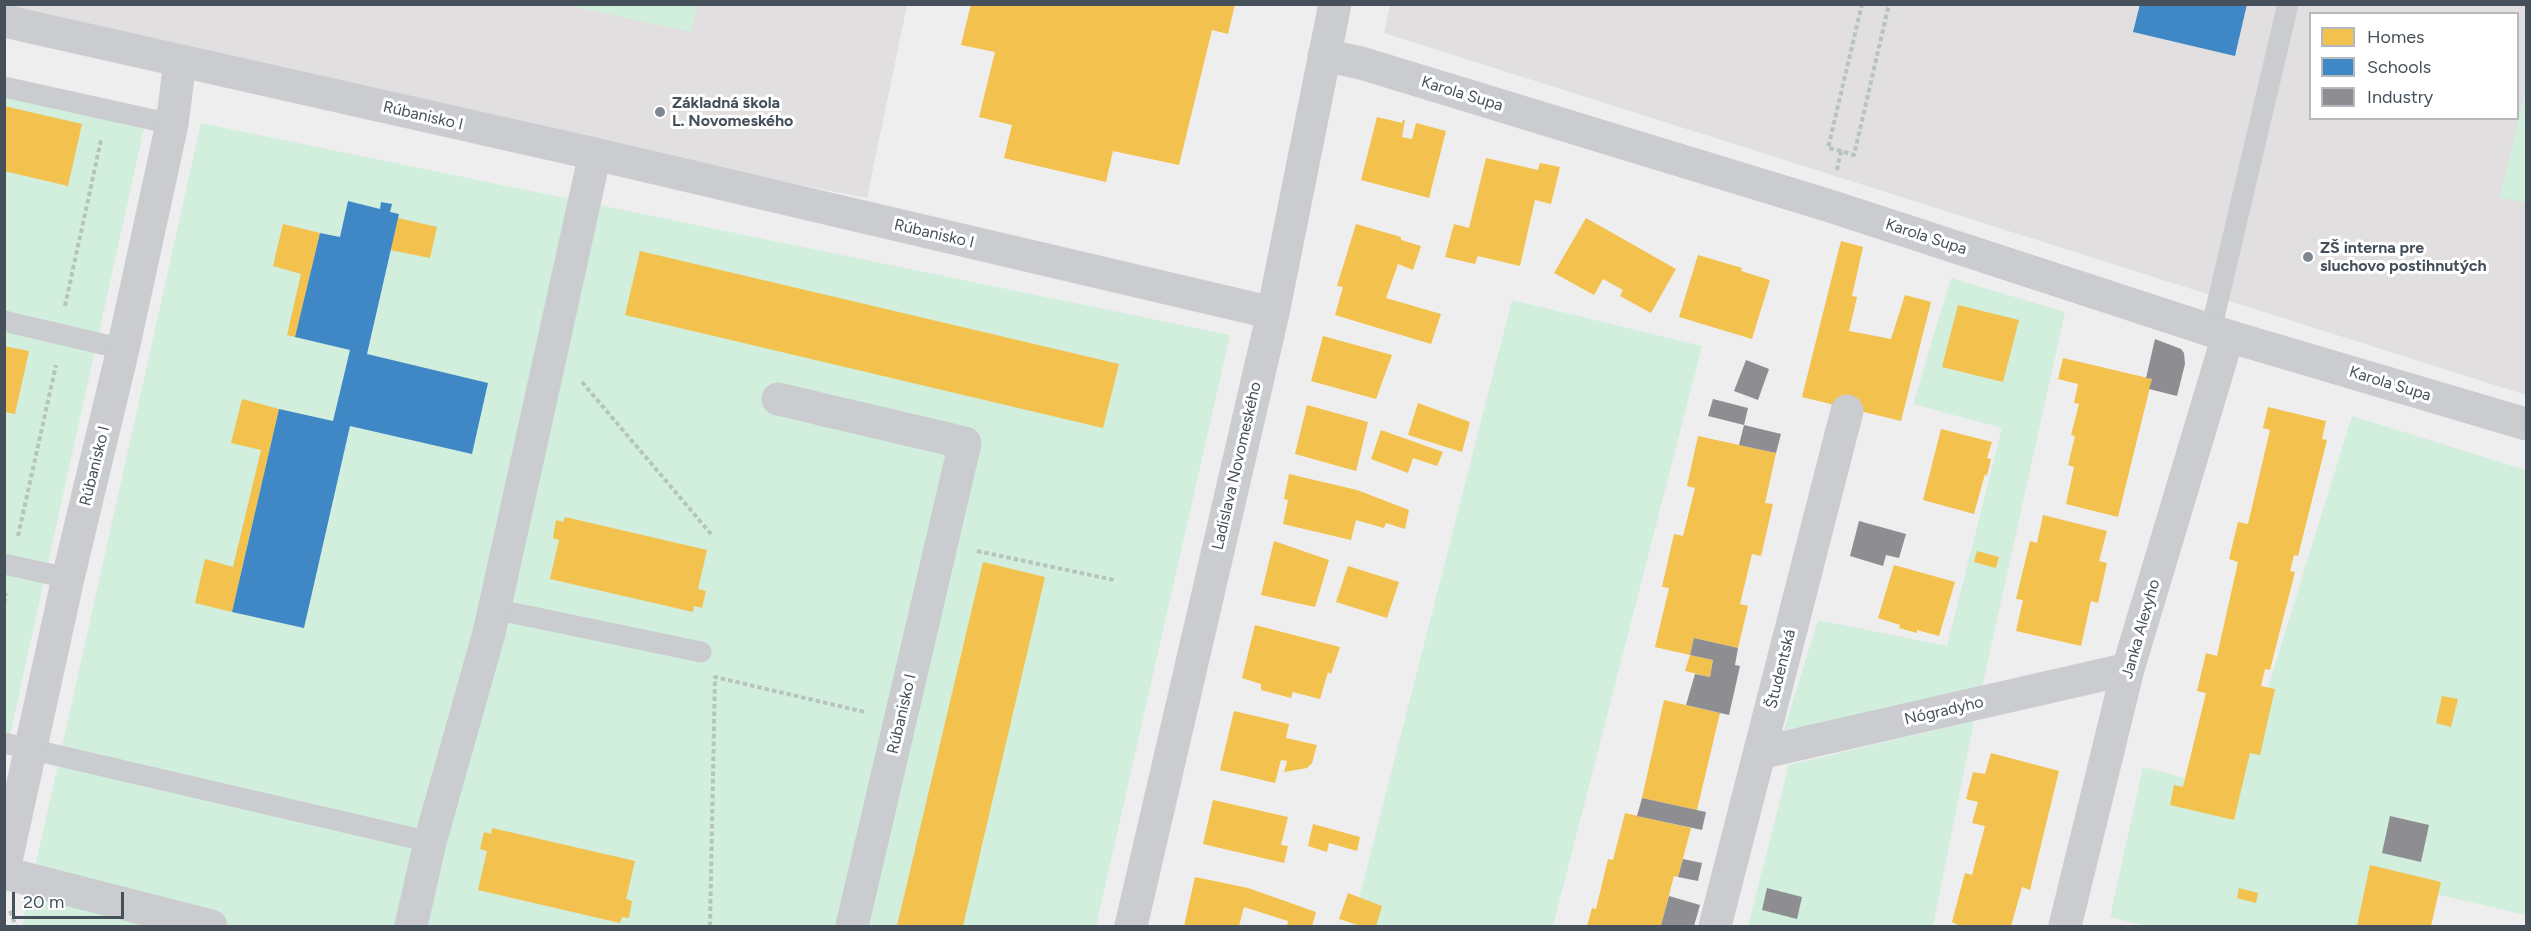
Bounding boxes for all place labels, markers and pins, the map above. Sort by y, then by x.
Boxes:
place label: Základná škola L. Novomeského [672,93,793,131]
marker: Základná škola L. Novomeského [653,105,667,119]
place label: ZŠ interna pre sluchovo postihnutých [2320,238,2487,276]
marker: ZŠ interna pre sluchovo postihnutých [2301,250,2315,264]

